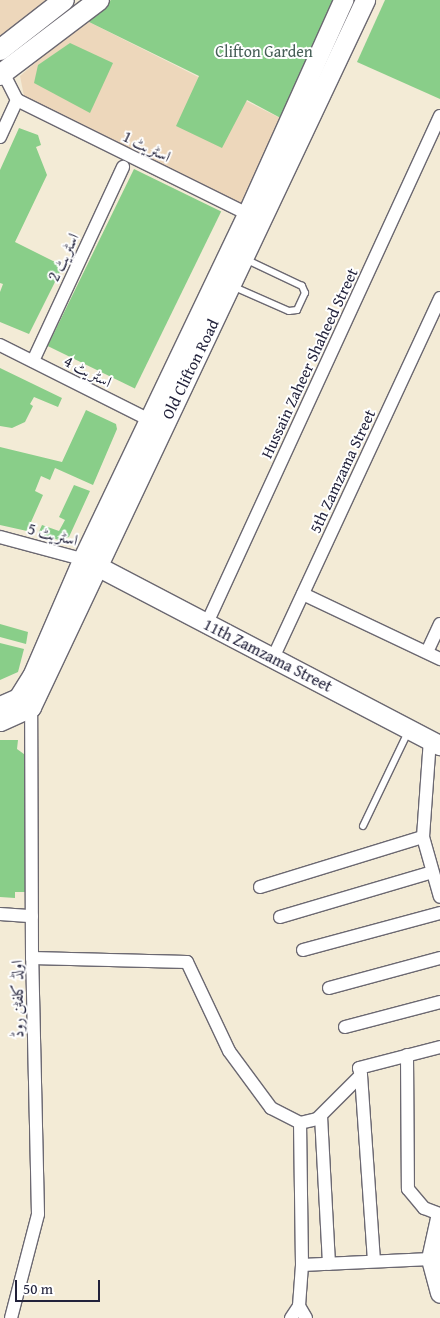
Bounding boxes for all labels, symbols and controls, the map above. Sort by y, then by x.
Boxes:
park label: Clifton Garden [215,41,313,61]
street label: اسٹریٹ 1 [120,126,174,166]
street label: اسٹریٹ 2 [44,230,82,284]
street label: Hussain Zaheer Shaheed Street [256,265,362,461]
street label: Old Clifton Road [158,316,222,422]
street label: اسٹریٹ 4 [61,351,115,391]
street label: 5th Zamzama Street [305,406,379,536]
street label: اسٹریٹ 5 [26,519,80,549]
street label: 11th Zamzama Street [200,614,336,696]
street label: اولڈ کلفٹن روڈ [7,960,27,1038]
scale bar [18,1270,102,1302]
text: 50 m [23,1278,53,1299]

